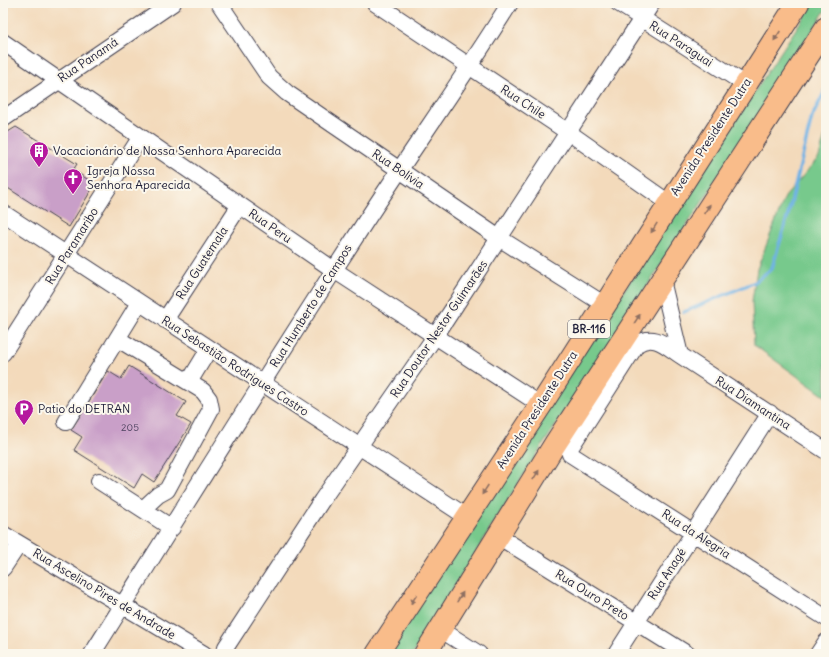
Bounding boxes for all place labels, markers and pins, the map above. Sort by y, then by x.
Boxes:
building icon: Vocacionário de Nossa Senhora Aparecida [28,140,50,168]
place label: Vocacionário de Nossa Senhora Aparecida [53,143,281,158]
place label: Igreja Nossa Senhora Aparecida [87,163,190,192]
church icon: Igreja Nossa Senhora Aparecida [62,167,84,195]
parking icon: Patio do DETRAN [13,398,35,426]
place label: Patio do DETRAN [38,401,130,416]

